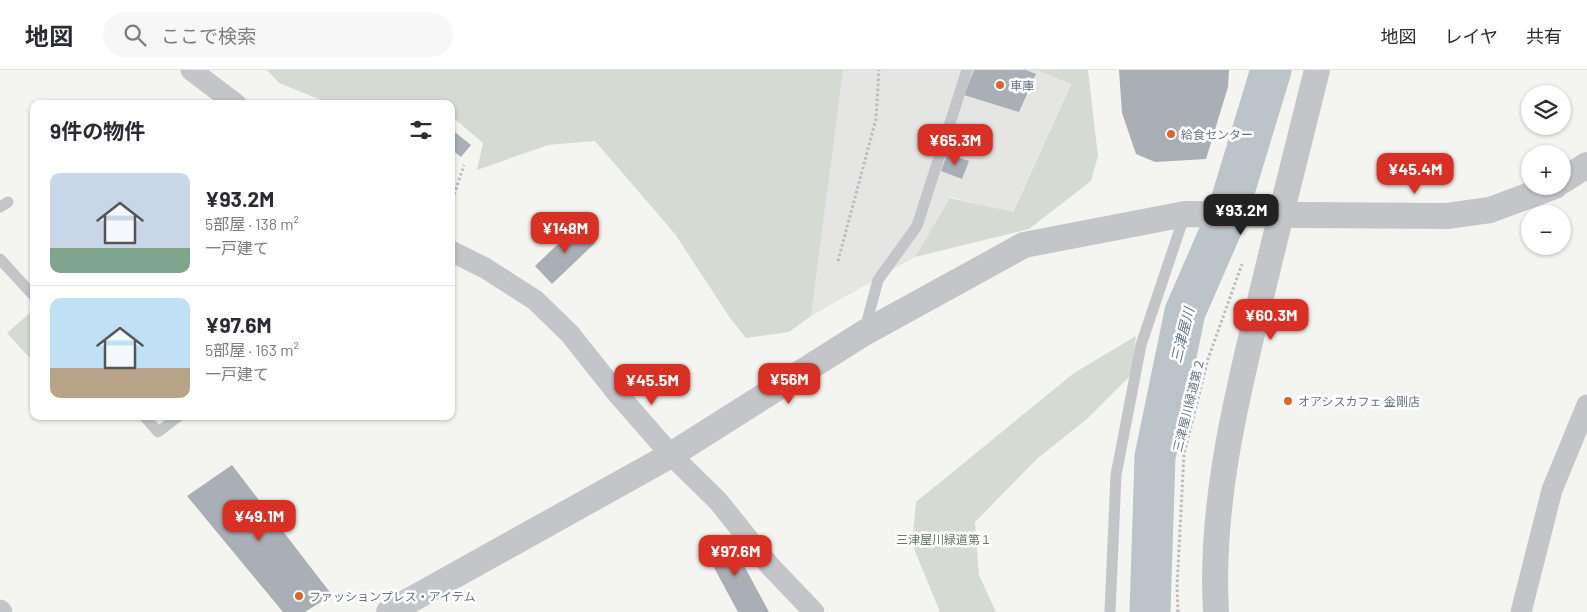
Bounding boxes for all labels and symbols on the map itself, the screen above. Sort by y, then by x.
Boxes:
place label: 車庫 [1010,78,1034,92]
marker: 車庫 [994,79,1006,91]
pin: ¥65.3M [914,124,996,166]
place label: 給食センター [1181,127,1253,141]
marker: 給食センター [1165,128,1177,140]
pin: ¥45.4M [1374,152,1456,195]
pin: ¥93.2M [1200,194,1282,236]
pin: ¥148M [530,212,600,254]
pin: ¥60.3M [1230,298,1312,341]
water label: 三津屋川 [1167,304,1198,364]
street label: 三津屋川緑道第２ [1170,357,1206,453]
pin: ¥56M [759,362,819,405]
pin: ¥45.5M [611,364,693,406]
place label: オアシスカフェ 金剛店 [1298,394,1420,408]
marker: オアシスカフェ 金剛店 [1282,395,1294,407]
pin: ¥49.1M [218,500,300,542]
park label: 三津屋川緑道第１ [896,532,992,546]
pin: ¥97.6M [694,534,776,577]
place label: ファッションプレス・アイテム [309,589,475,603]
marker: ファッションプレス・アイテム [293,590,305,602]

